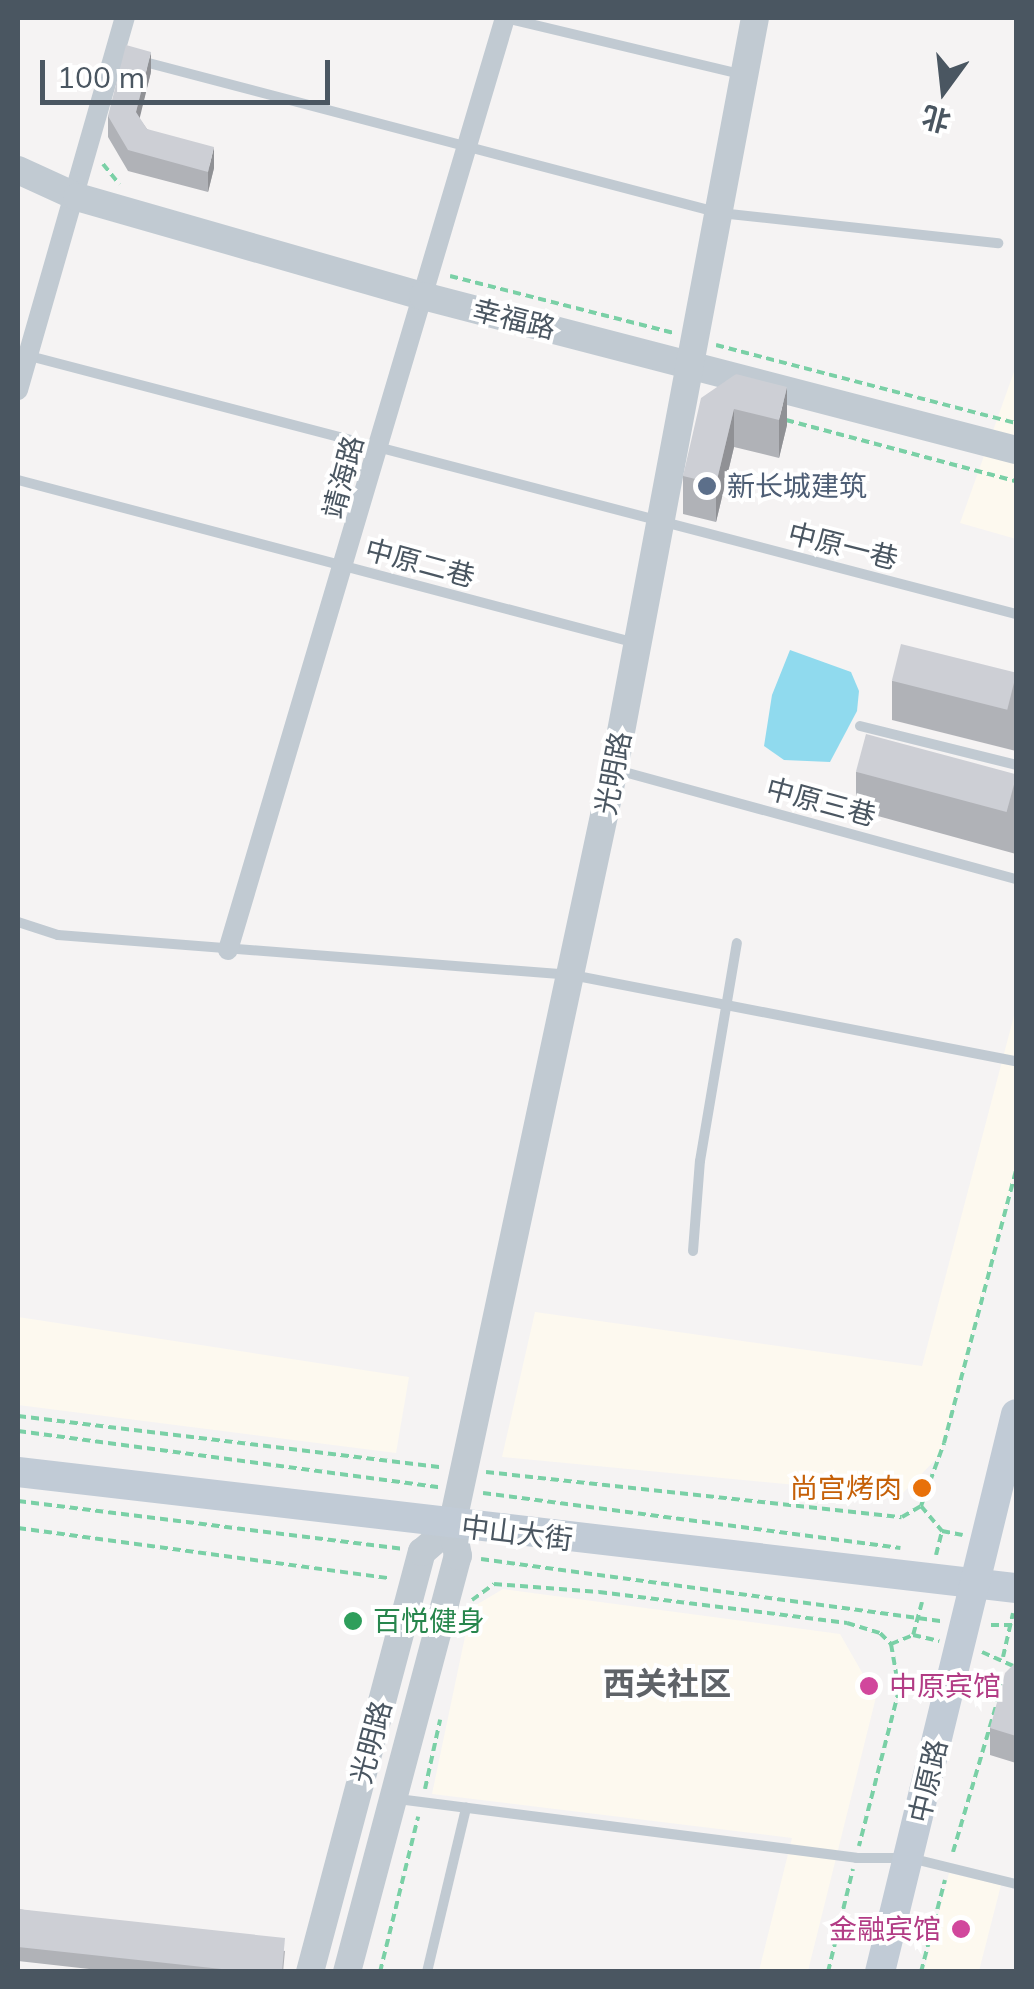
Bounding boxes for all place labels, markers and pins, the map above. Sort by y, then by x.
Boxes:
place label: 新长城建筑 [727,469,867,503]
marker: 新长城建筑 [696,475,718,497]
place label: 尚宫烤肉 [790,1471,902,1505]
marker: 尚宫烤肉 [911,1477,933,1499]
place label: 百悦健身 [373,1604,485,1638]
marker: 百悦健身 [342,1610,364,1632]
place label: 中原宾馆 [889,1669,1001,1703]
marker: 中原宾馆 [858,1675,880,1697]
place label: 金融宾馆 [829,1912,941,1946]
marker: 金融宾馆 [950,1918,972,1940]

